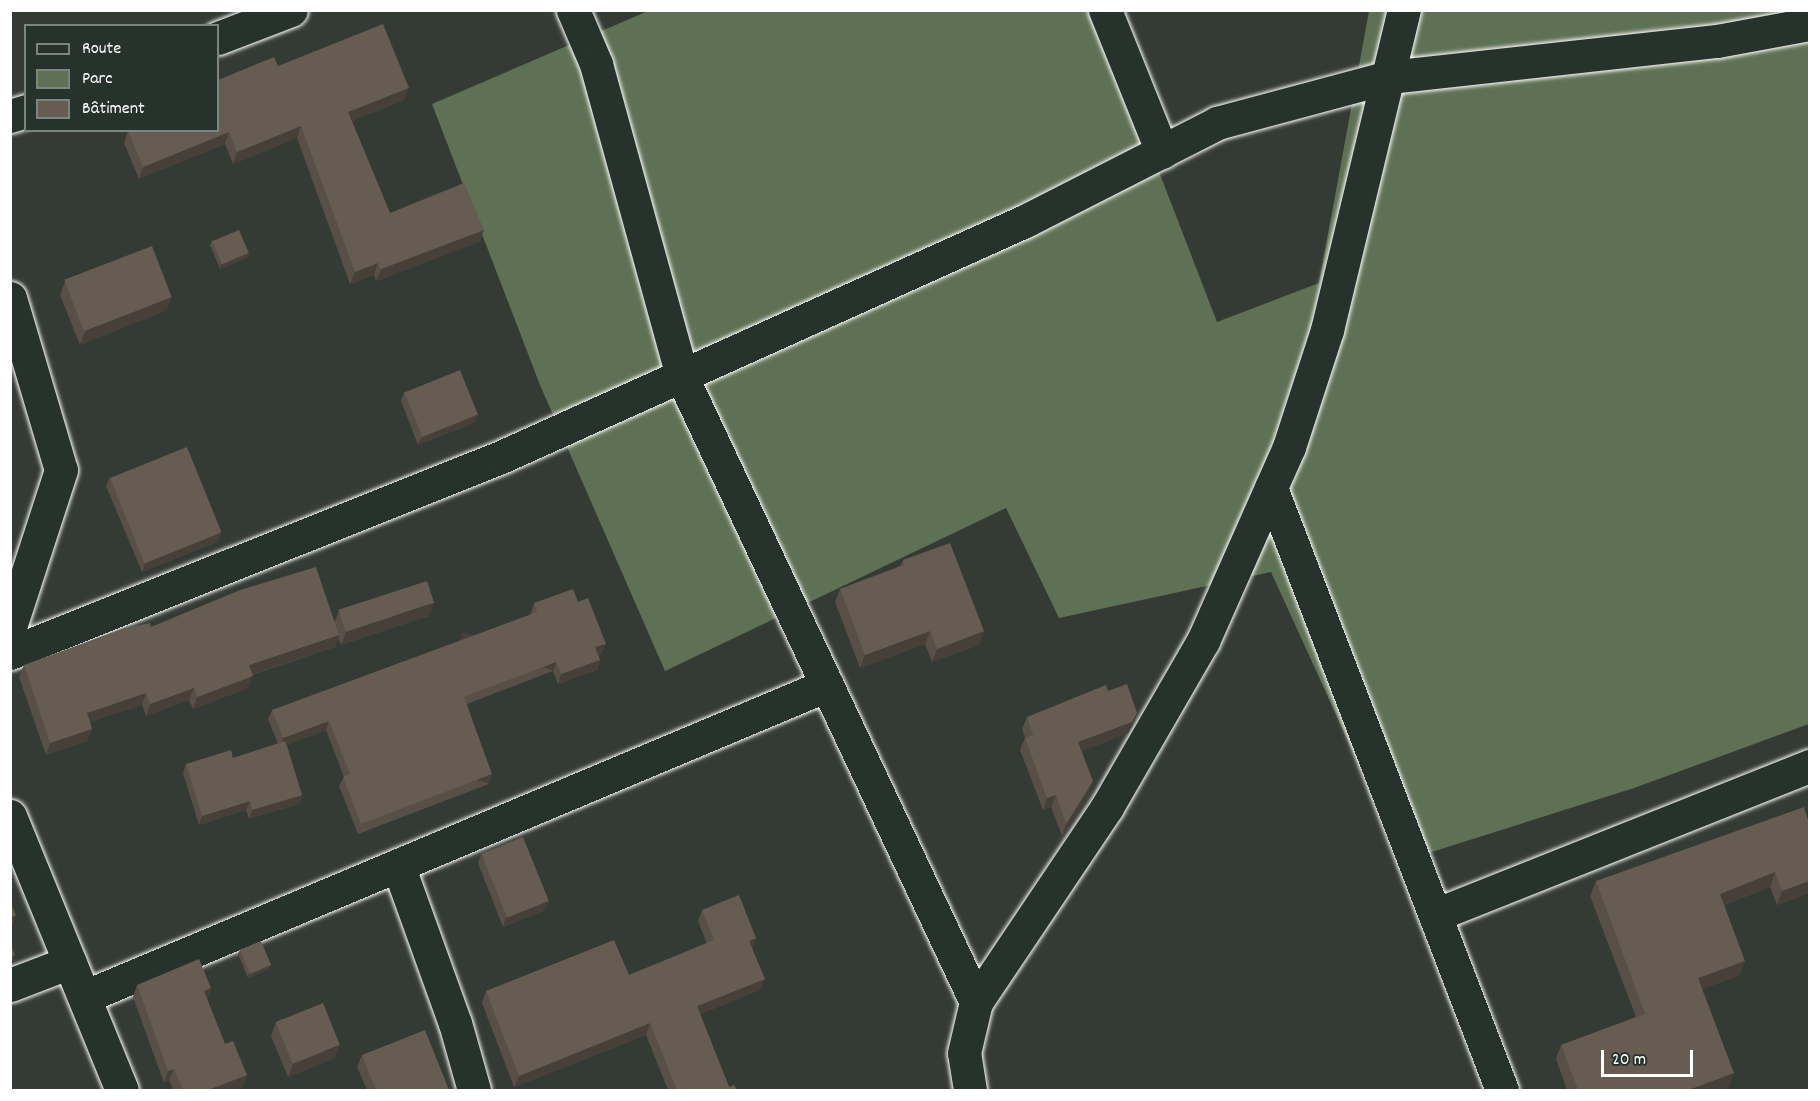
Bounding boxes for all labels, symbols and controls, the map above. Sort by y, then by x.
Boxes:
legend [24,24,219,132]
text: Route [82,37,121,62]
text: Parc [82,67,113,92]
text: Bâtiment [82,97,145,122]
scale bar [1604,1038,1696,1076]
text: 20 m [1612,1048,1646,1073]

